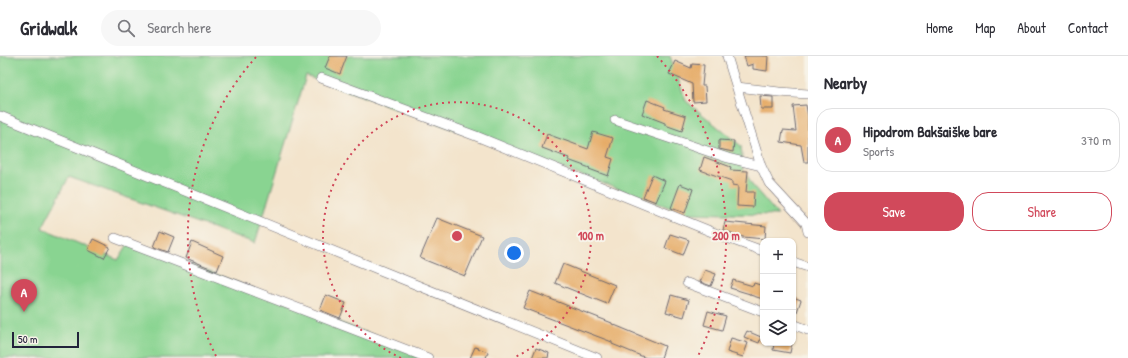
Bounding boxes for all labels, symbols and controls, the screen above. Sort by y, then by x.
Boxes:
search box [101,10,381,46]
text: Gridwalk [20,15,77,41]
icon: search [115,17,137,39]
text: Search here [147,17,211,38]
text: Home [926,18,953,37]
text: Map [975,18,995,37]
text: About [1017,18,1046,37]
text: Contact [1068,18,1108,37]
text: Nearby [824,71,867,94]
text: Hipodrom Bakšaiške bare [863,121,997,142]
text: A [835,131,841,149]
text: 370 m [1081,131,1111,149]
text: Sports [863,142,894,160]
button: Save [824,192,964,231]
button: Share [972,192,1112,231]
text: 100 m [578,227,604,244]
text: 200 m [712,227,740,244]
centre of rings [450,229,464,243]
map controls [760,238,796,346]
button: + [760,238,796,274]
your location [504,243,524,263]
button: − [760,274,796,310]
pin: A [11,279,37,312]
button: layers [760,310,796,346]
scale bar [12,330,79,349]
text: 50 m [18,332,38,346]

